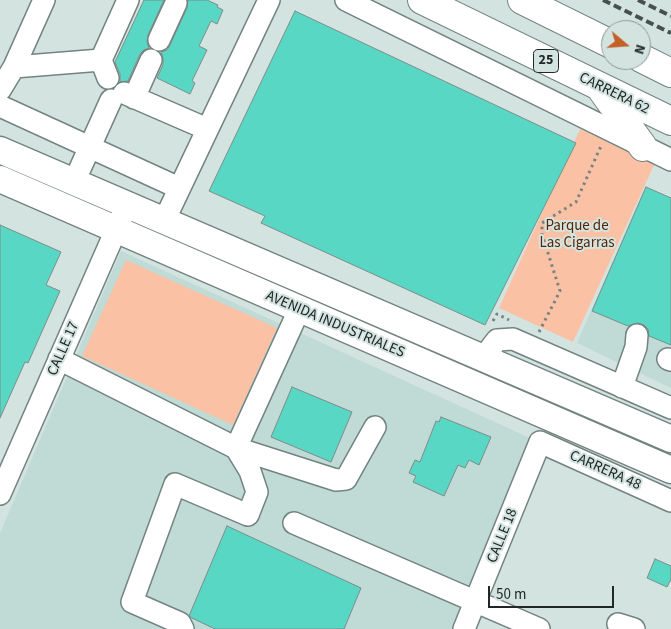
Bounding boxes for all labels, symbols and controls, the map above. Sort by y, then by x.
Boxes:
north arrow [601,20,651,70]
text: N [628,42,650,57]
road number: 25 [534,49,558,72]
street label: CARRERA 62 [576,69,652,119]
park label: Parque de Las Cigarras [539,218,615,253]
street label: AVENIDA INDUSTRIALES [263,288,407,362]
street label: CALLE 17 [44,319,84,379]
street label: CARRERA 48 [567,447,643,495]
street label: CALLE 18 [484,506,522,566]
scale bar [491,576,617,608]
text: 50 m [496,584,526,605]

